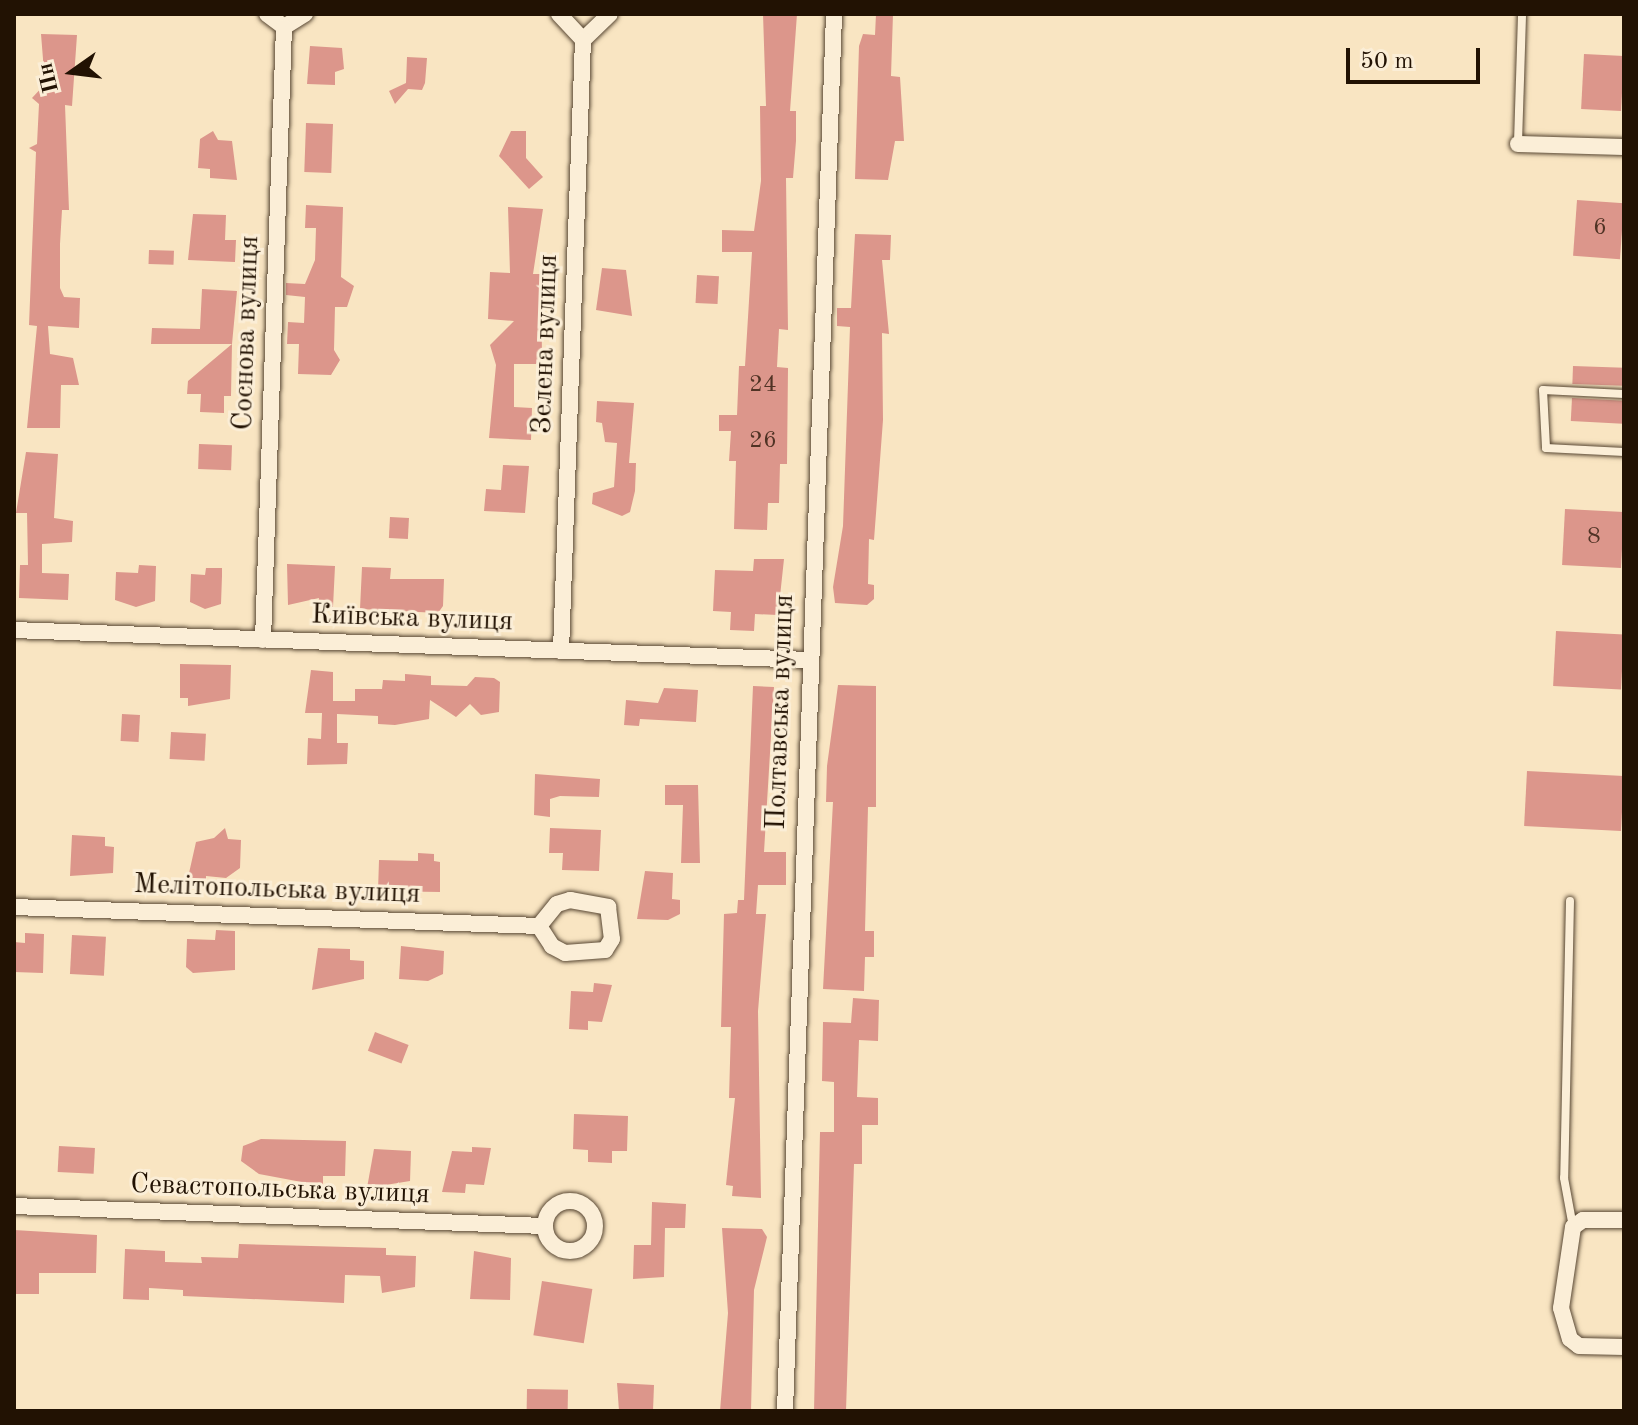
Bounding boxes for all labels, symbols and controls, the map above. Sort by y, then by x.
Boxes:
north arrow [32,32,112,112]
scale bar [1350,32,1484,82]
text: 50 m [1360,50,1414,74]
text: Пн [34,60,63,95]
house number: 6 [1593,215,1607,243]
street label: Соснова вулиця [227,235,267,431]
street label: Зелена вулиця [526,253,566,435]
house number: 24 [749,372,777,400]
house number: 26 [749,428,777,456]
house number: 8 [1587,524,1601,552]
street label: Полтавська вулиця [760,594,802,830]
street label: Київська вулиця [310,599,514,639]
street label: Мелітопольська вулиця [133,868,421,912]
street label: Севастопольська вулиця [130,1168,430,1212]

